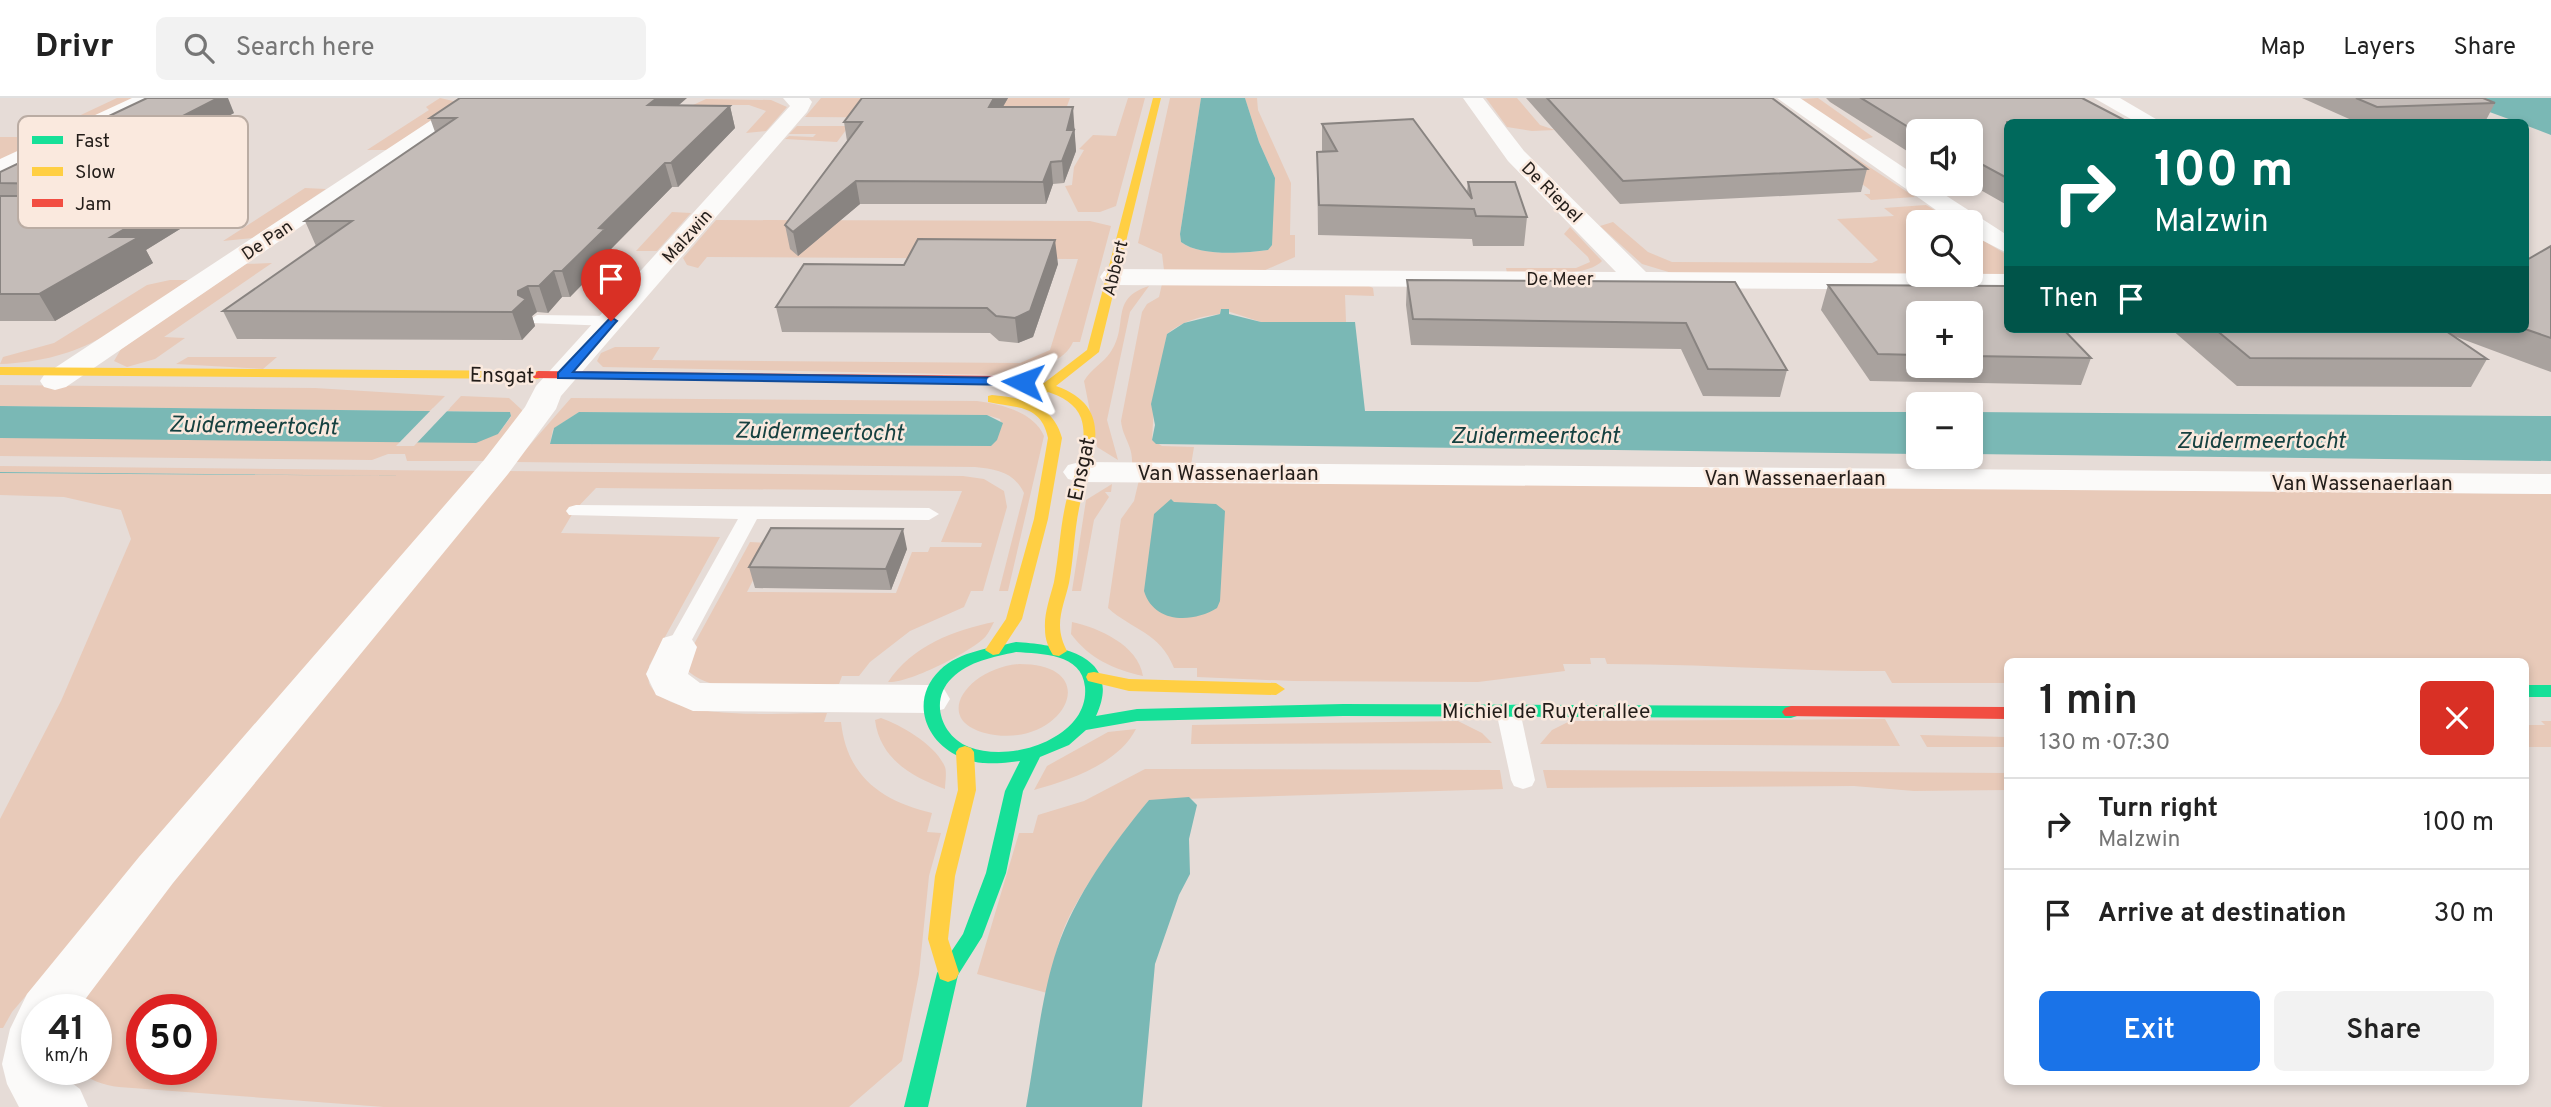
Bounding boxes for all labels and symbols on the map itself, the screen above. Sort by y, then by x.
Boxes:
legend [18,116,248,228]
text: Fast [75,130,110,154]
street label: De Riepel [1515,158,1586,229]
text: Slow [75,161,115,185]
text: Jam [75,193,112,217]
street label: Malzwin [658,205,718,269]
street label: De Pan [238,216,298,267]
street label: Abbert [1098,238,1134,299]
pin [581,249,641,321]
street label: De Meer [1526,269,1594,292]
position arrow [986,345,1060,419]
street label: Ensgat [469,362,534,391]
water label: Zuidermeertocht [168,412,340,444]
water label: Zuidermeertocht [734,418,906,450]
water label: Zuidermeertocht [1451,423,1621,452]
water label: Zuidermeertocht [2177,428,2347,457]
street label: Ensgat [1063,435,1102,504]
street label: Van Wassenaerlaan [1137,461,1319,488]
street label: Van Wassenaerlaan [1704,466,1886,493]
street label: Van Wassenaerlaan [2271,471,2453,498]
street label: Michiel de Ruyterallee [1442,699,1650,726]
speed limit sign: 50 [126,994,217,1085]

